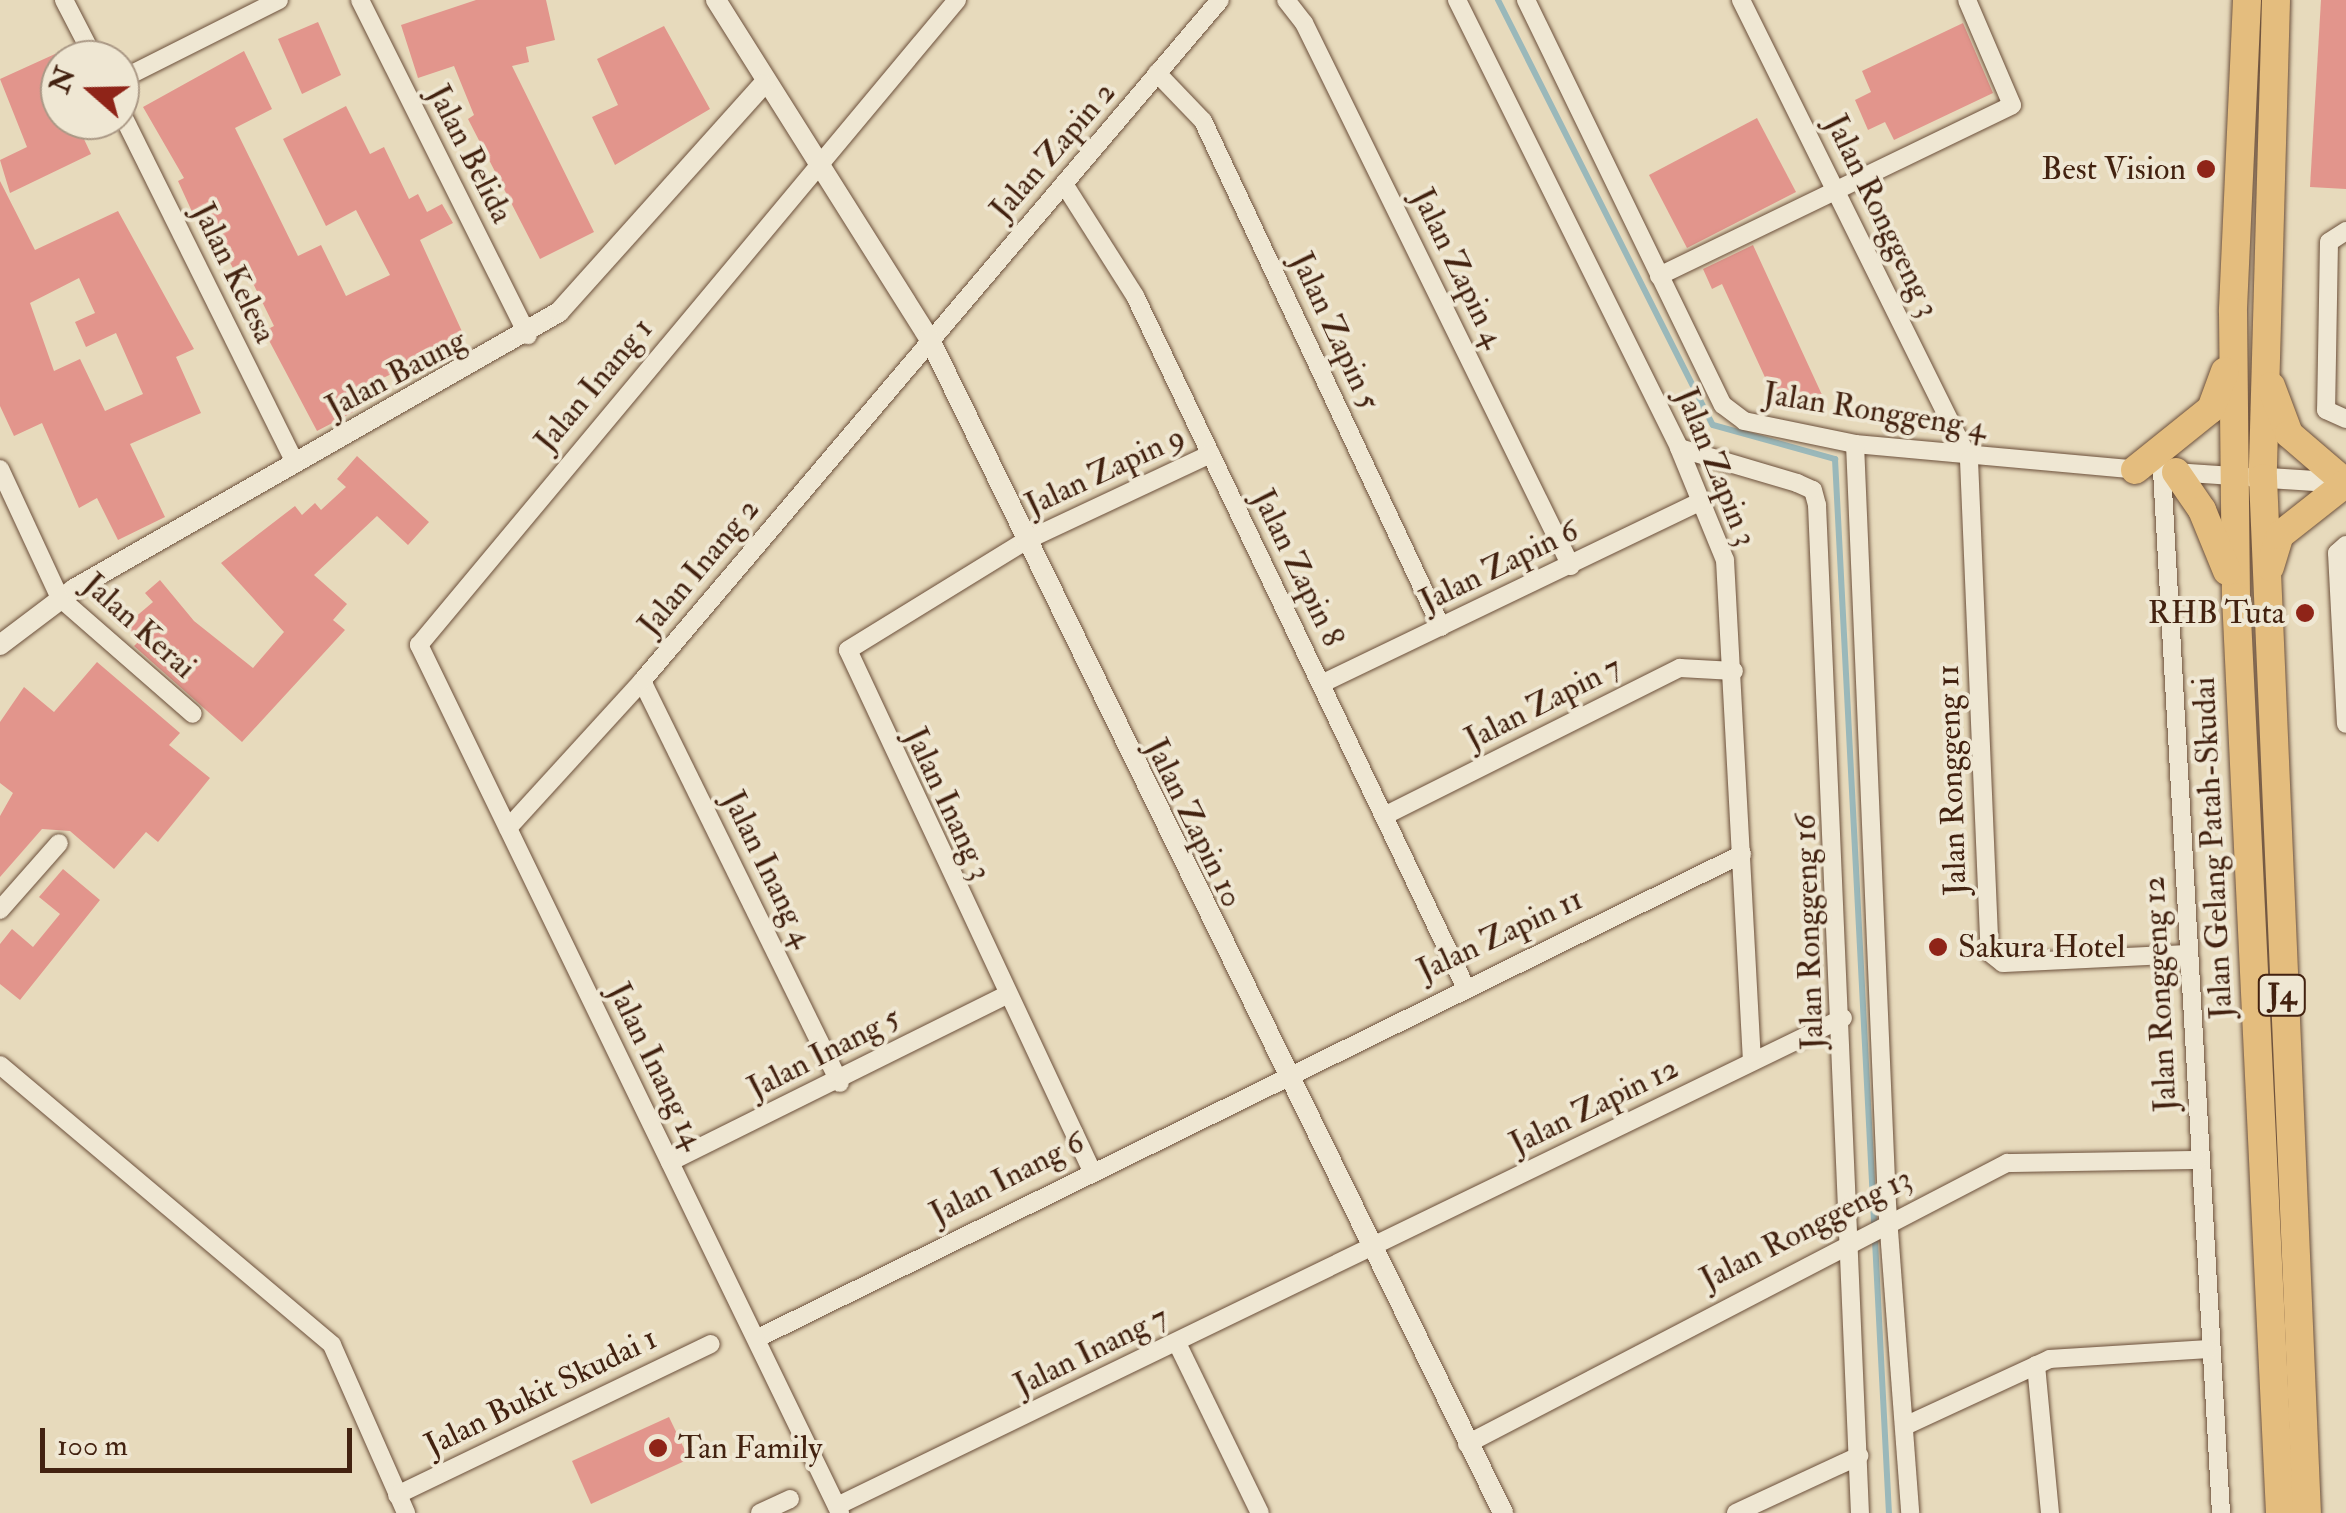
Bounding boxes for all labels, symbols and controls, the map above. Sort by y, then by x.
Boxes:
north arrow [40,40,140,140]
text: N [42,62,84,98]
street label: Jalan Zapin 2 [982,74,1124,228]
street label: Jalan Belida [419,79,521,229]
street label: Jalan Ronggeng 3 [1816,108,1948,324]
place label: Best Vision [2041,150,2186,188]
marker: Best Vision [2195,158,2217,180]
street label: Jalan Zapin 4 [1403,182,1513,354]
street label: Jalan Kelesa [184,197,284,349]
street label: Jalan Zapin 5 [1282,246,1388,416]
street label: Jalan Inang 1 [527,310,661,460]
street label: Jalan Baung [319,321,473,427]
street label: Jalan Ronggeng 4 [1761,374,1989,448]
street label: Jalan Zapin 3 [1667,382,1765,552]
street label: Jalan Zapin 9 [1019,417,1191,525]
street label: Jalan Zapin 8 [1243,483,1353,653]
street label: Jalan Inang 2 [630,490,768,644]
street label: Jalan Zapin 6 [1414,511,1584,621]
street label: Jalan Kerai [75,565,203,687]
place label: RHB Tuta [2148,594,2285,632]
marker: RHB Tuta [2294,602,2316,624]
street label: Jalan Zapin 7 [1459,647,1627,759]
street label: Jalan Ronggeng 11 [1929,664,1975,896]
street label: Jalan Gelang Patah-Skudai [2185,676,2241,1020]
street label: Jalan Inang 3 [896,722,1000,886]
street label: Jalan Zapin 10 [1137,733,1251,913]
street label: Jalan Inang 4 [714,785,822,953]
street label: Jalan Ronggeng 16 [1786,814,1832,1050]
street label: Jalan Ronggeng 12 [2135,875,2185,1113]
street label: Jalan Zapin 11 [1411,880,1589,990]
place label: Sakura Hotel [1958,928,2126,966]
marker: Sakura Hotel [1927,936,1949,958]
road number: J4 [2257,970,2307,1020]
street label: Jalan Inang 14 [599,977,713,1155]
street label: Jalan Inang 5 [741,998,907,1108]
street label: Jalan Zapin 12 [1504,1049,1684,1163]
street label: Jalan Inang 6 [924,1123,1090,1233]
street label: Jalan Ronggeng 13 [1694,1159,1918,1299]
street label: Jalan Inang 7 [1008,1297,1174,1405]
street label: Jalan Bukit Skudai 1 [419,1319,663,1465]
scale bar [45,1408,358,1470]
text: 100 m [57,1427,128,1464]
place label: Tan Family [678,1429,822,1467]
marker: Tan Family [647,1437,669,1459]

